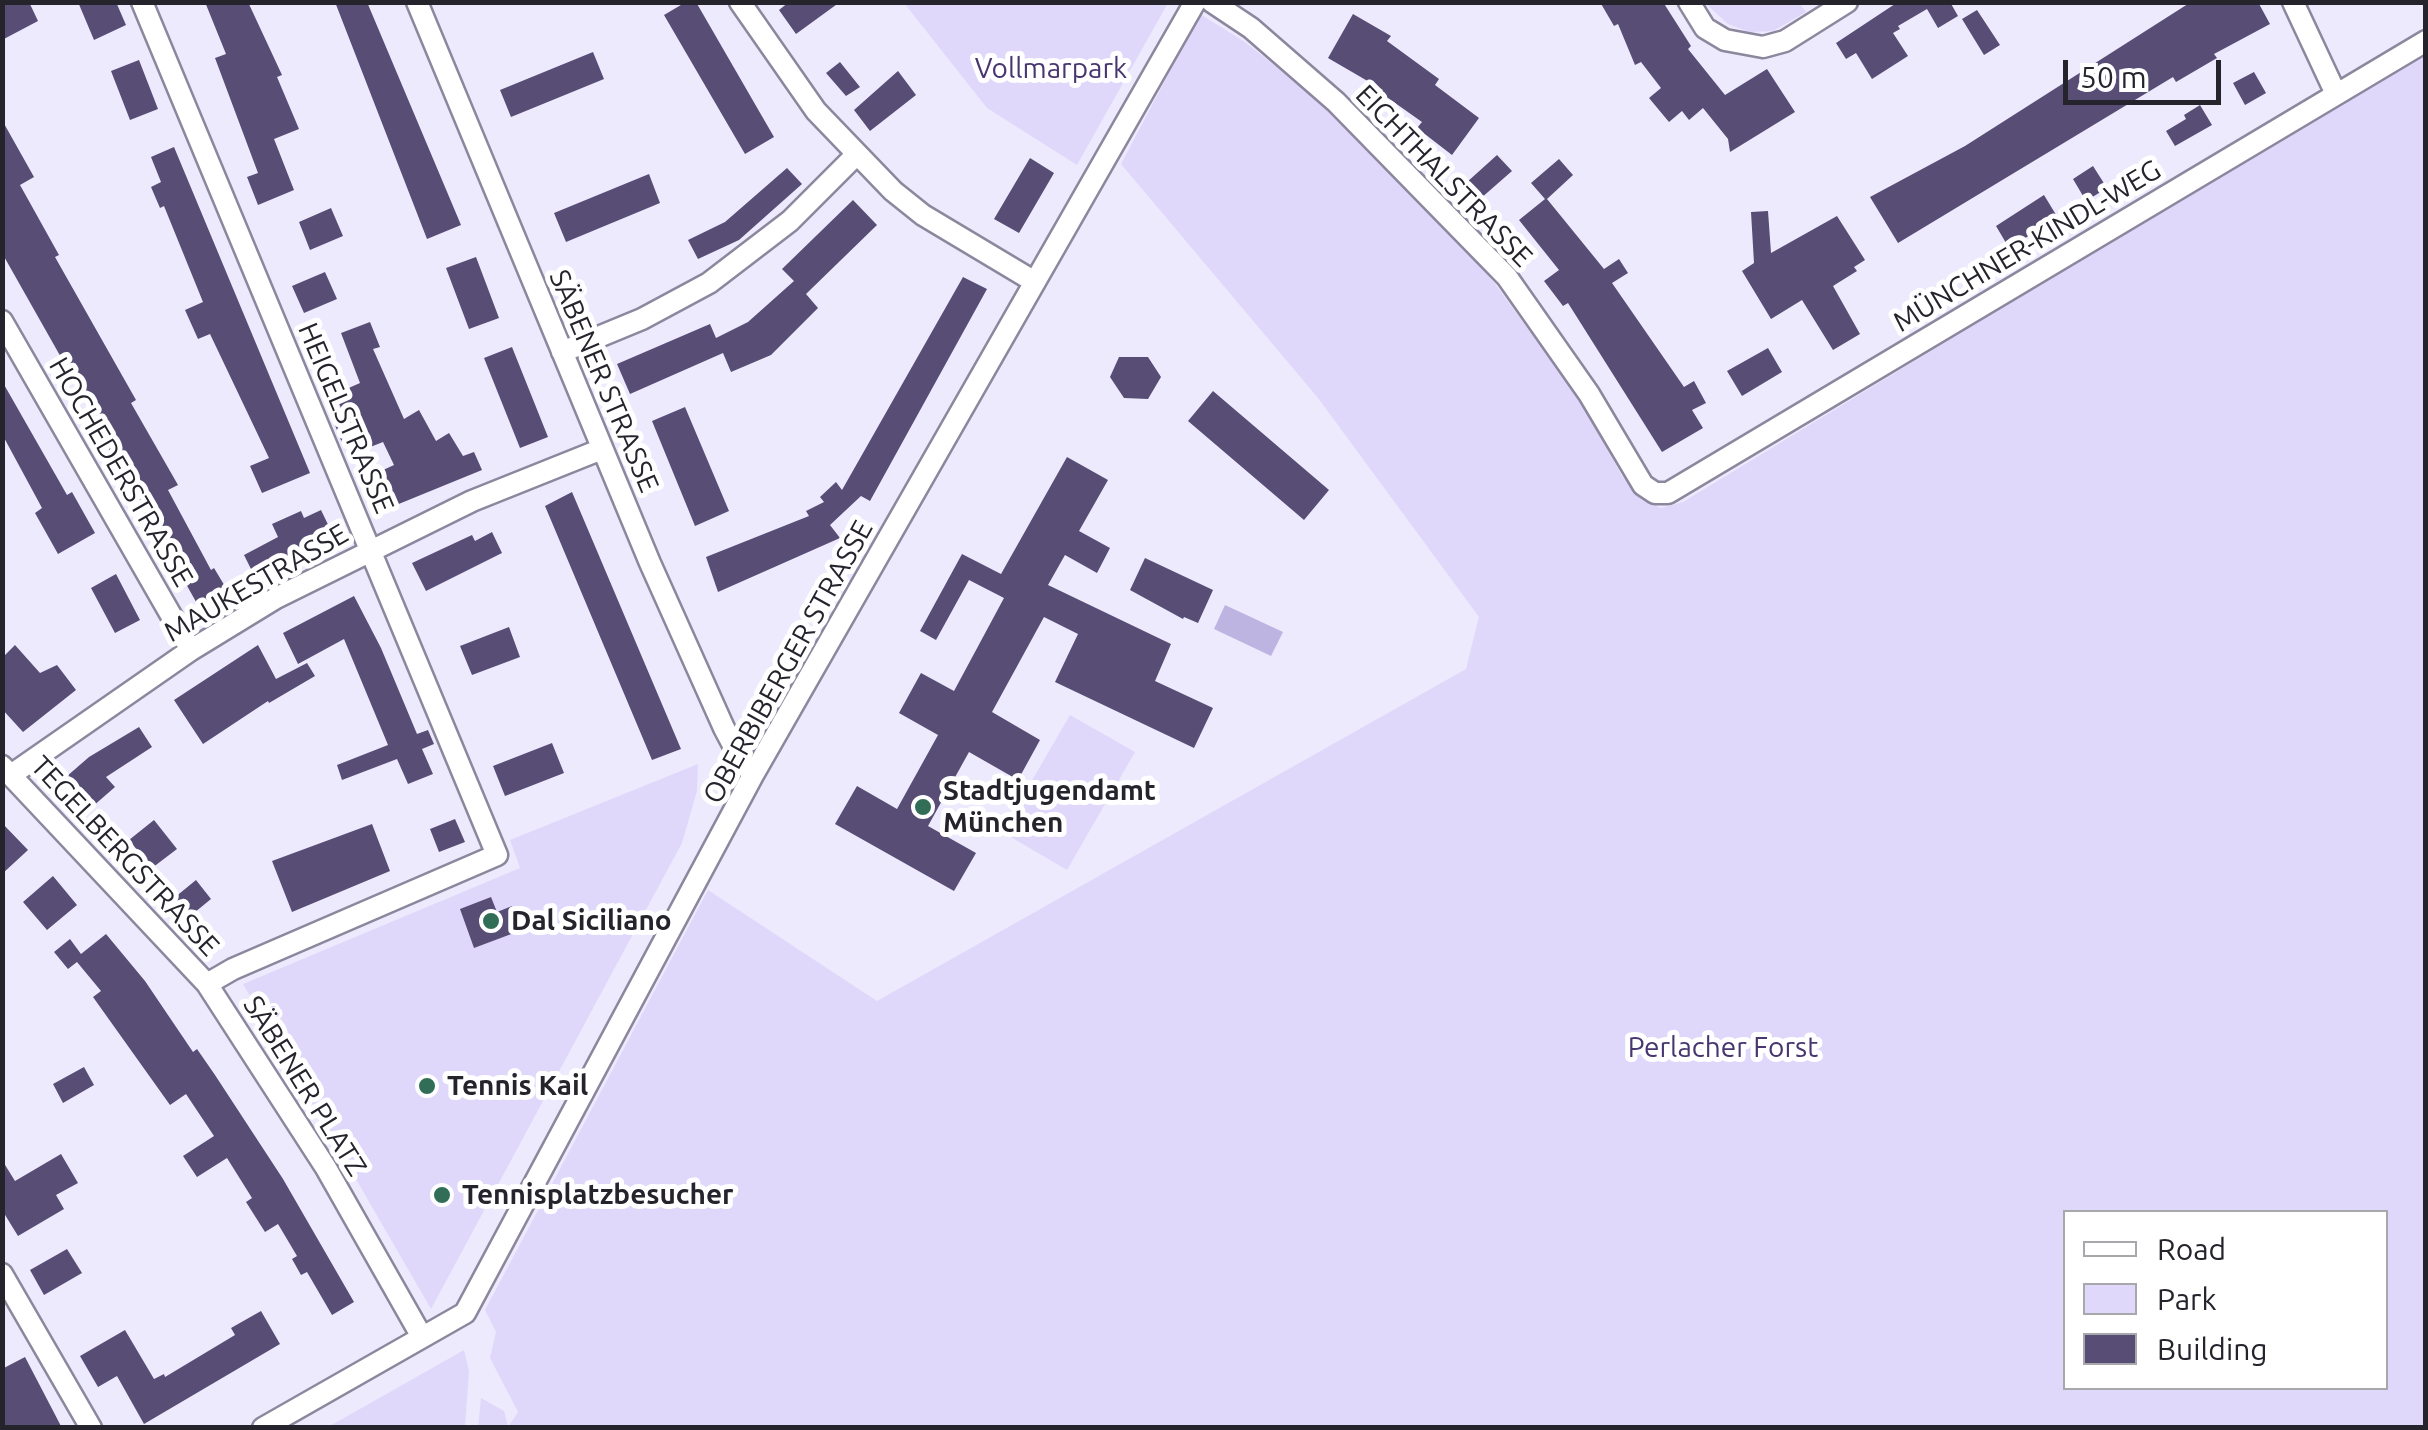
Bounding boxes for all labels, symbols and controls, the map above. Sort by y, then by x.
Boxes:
scale bar [2068,40,2226,102]
park label: Vollmarpark [975,52,1127,86]
text: 50 m [2080,60,2147,94]
street label: EICHTHALSTRASSE [1349,78,1539,274]
street label: MÜNCHNER-KINDL-WEG [1887,153,2167,339]
street label: SÄBENER STRASSE [542,265,666,497]
street label: HEIGELSTRASSE [291,318,401,518]
street label: HOCHEDERSTRASSE [42,352,200,592]
street label: OBERBIBERGER STRASSE [696,514,880,810]
street label: MAUKESTRASSE [158,517,354,649]
street label: TEGELBERGSTRASSE [24,749,226,963]
place label: Stadtjugendamt München [943,774,1156,840]
marker: Stadtjugendamt München [912,796,934,818]
place label: Dal Siciliano [511,904,672,938]
marker: Dal Siciliano [480,910,502,932]
street label: SÄBENER PLATZ [236,990,374,1182]
park label: Perlacher Forst [1628,1031,1818,1065]
place label: Tennis Kail [447,1069,588,1103]
marker: Tennis Kail [416,1075,438,1097]
place label: Tennisplatzbesucher [462,1178,734,1212]
marker: Tennisplatzbesucher [431,1184,453,1206]
legend [2063,1210,2388,1390]
text: Road [2157,1232,2226,1266]
text: Park [2157,1282,2217,1316]
text: Building [2157,1332,2268,1366]

